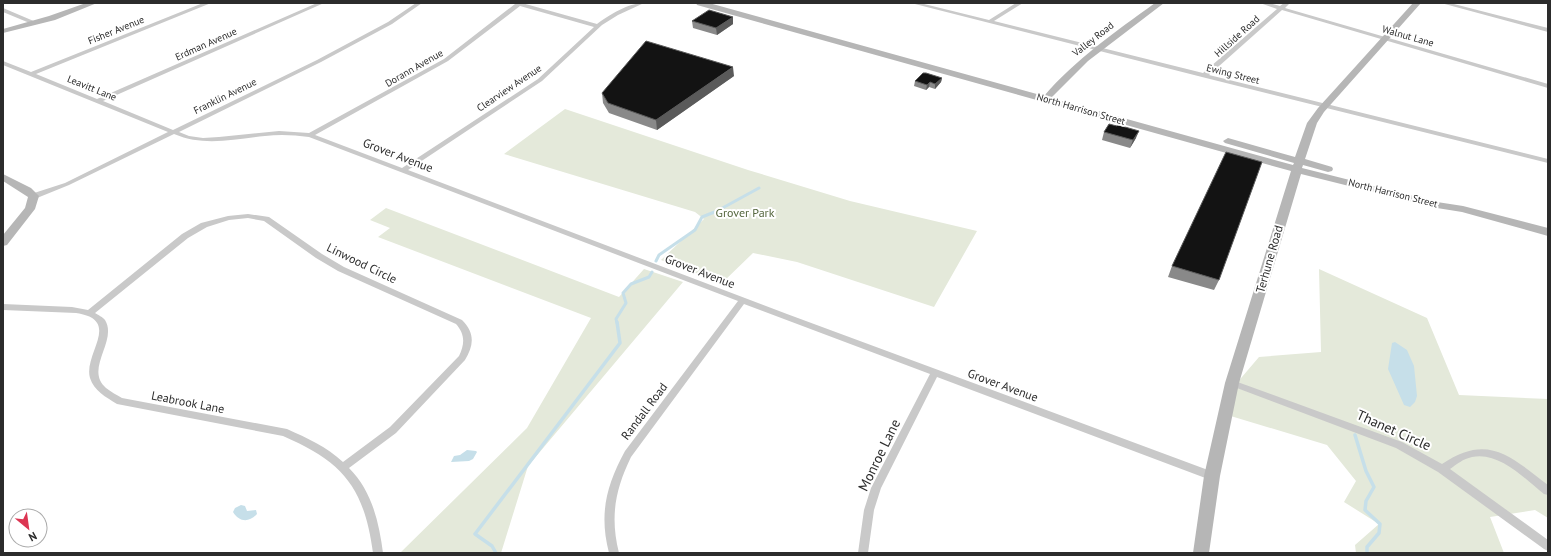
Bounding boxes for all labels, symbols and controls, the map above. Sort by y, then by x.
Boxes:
street label: Hillside Road [1212,12,1262,60]
street label: Fisher Avenue [86,13,146,47]
street label: Valley Road [1069,19,1116,60]
street label: Walnut Lane [1381,22,1435,50]
street label: Erdman Avenue [173,25,239,63]
street label: Dorann Avenue [383,46,445,90]
street label: Ewing Street [1205,61,1262,87]
street label: Clearview Avenue [474,62,544,114]
street label: Leavitt Lane [65,72,119,104]
street label: Franklin Avenue [191,75,259,117]
street label: North Harrison Street [1035,90,1127,128]
street label: Grover Avenue [361,135,435,175]
street label: North Harrison Street [1347,176,1440,211]
park label: Grover Park [716,205,775,220]
street label: Terhune Road [1252,223,1286,295]
street label: Linwood Circle [324,240,400,286]
street label: Grover Avenue [663,251,737,291]
street label: Grover Avenue [966,365,1040,405]
street label: Randall Road [618,380,670,442]
street label: Leabrook Lane [150,388,226,416]
street label: Thanet Circle [1354,406,1434,454]
street label: Monroe Lane [854,416,904,494]
north arrow [8,508,48,548]
text: N [26,529,39,545]

